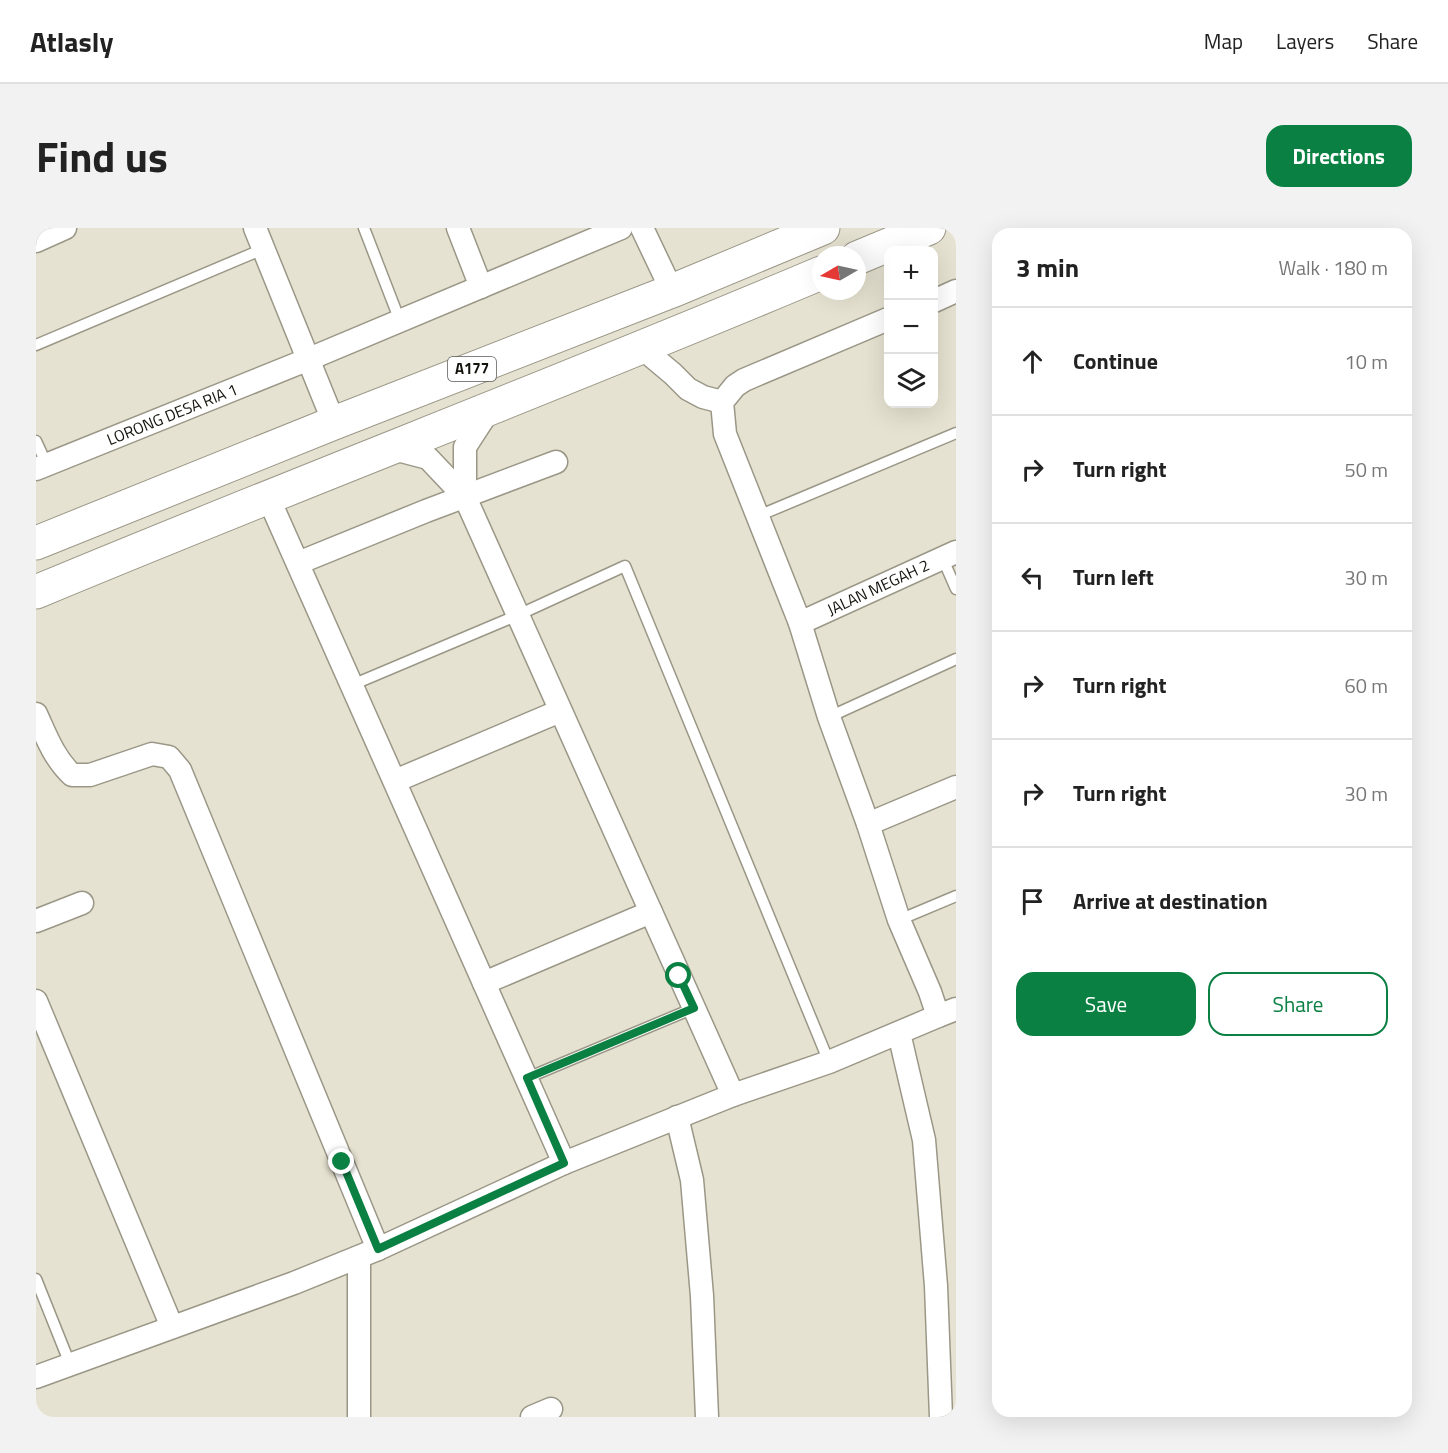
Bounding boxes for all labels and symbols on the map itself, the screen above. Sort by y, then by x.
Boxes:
north arrow [812,246,866,300]
road number: A177 [448,357,496,381]
street label: LORONG DESA RIA 1 [103,377,241,451]
street label: JALAN MEGAH 2 [823,553,933,621]
route start [665,962,691,988]
route end [328,1148,354,1174]

